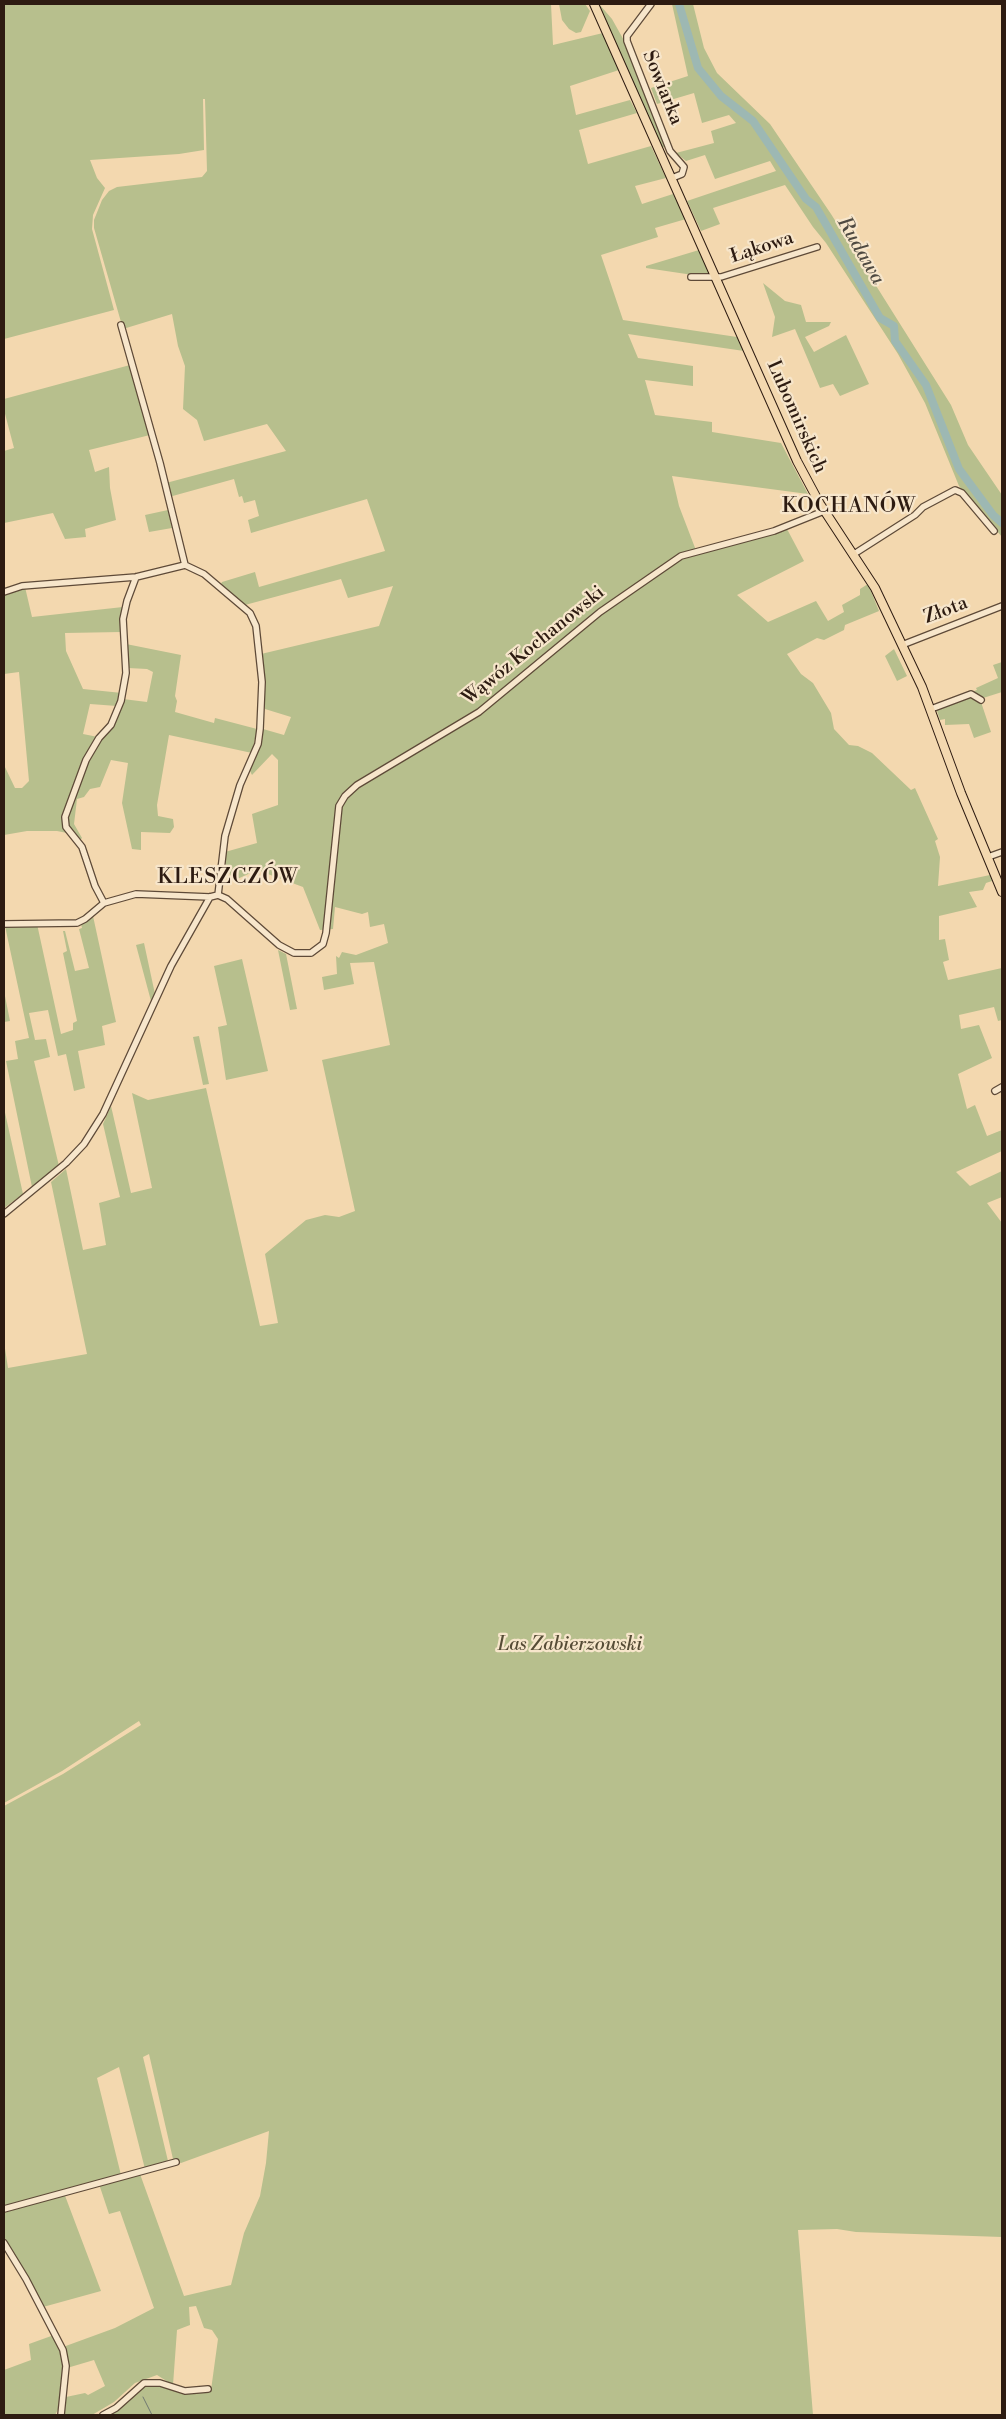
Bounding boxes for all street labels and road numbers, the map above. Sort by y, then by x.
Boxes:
street label: Sowiarka [637,47,687,129]
street label: Łąkowa [728,227,796,269]
street label: Lubomirskich [761,357,831,477]
street label: Wąwóz Kochanowski [458,582,610,710]
street label: Złota [921,592,971,630]

